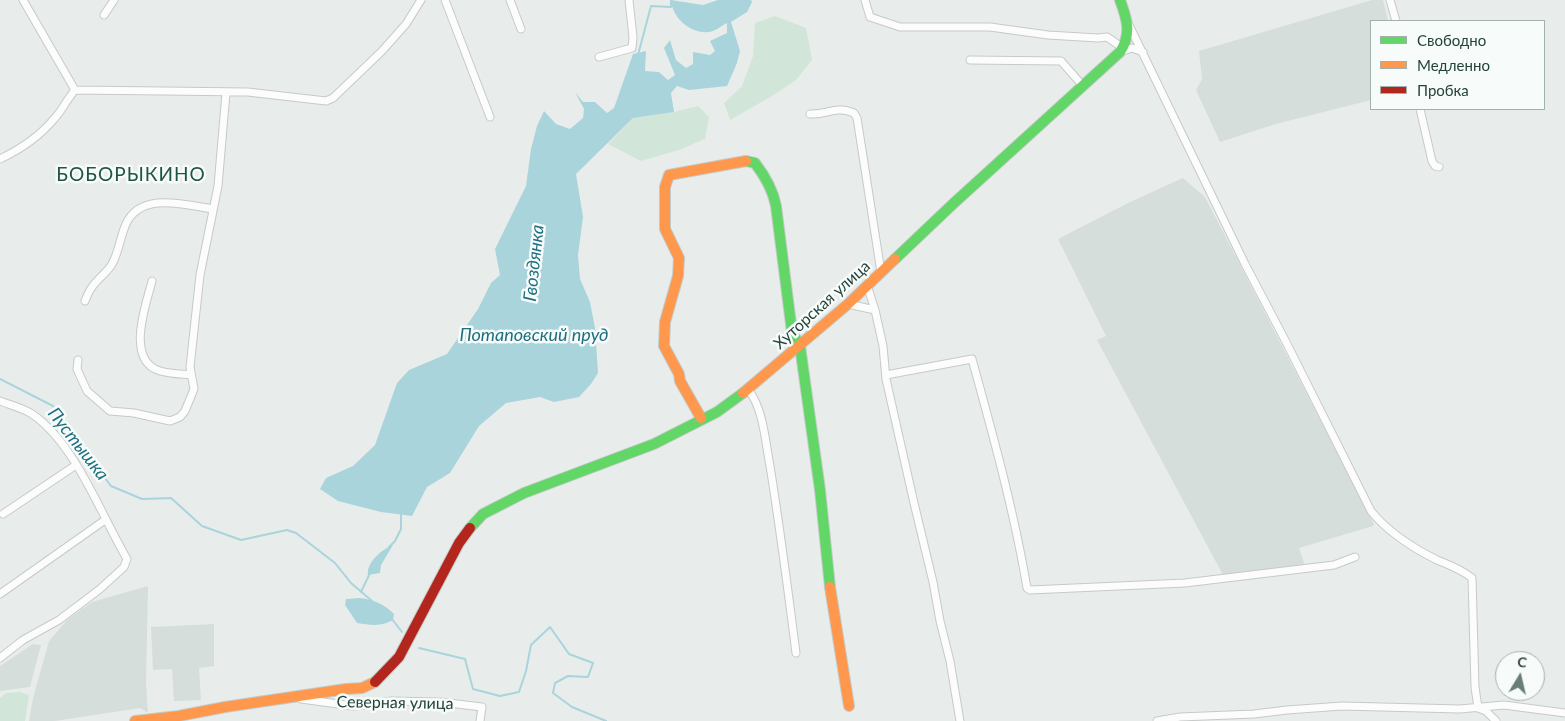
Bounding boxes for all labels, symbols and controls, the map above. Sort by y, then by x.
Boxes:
legend [1370,20,1545,110]
text: Свободно [1417,31,1486,49]
text: Медленно [1417,56,1490,74]
text: Пробка [1417,81,1469,99]
district label: БОБОРЫКИНО [55,164,207,186]
water label: Гвоздянка [519,223,549,303]
street label: Хуторская улица [770,257,874,353]
water label: Потаповский пруд [459,324,609,346]
water label: Пустышка [43,403,113,485]
north arrow [1495,651,1545,701]
text: С [1516,653,1528,671]
street label: Северная улица [336,692,454,714]

